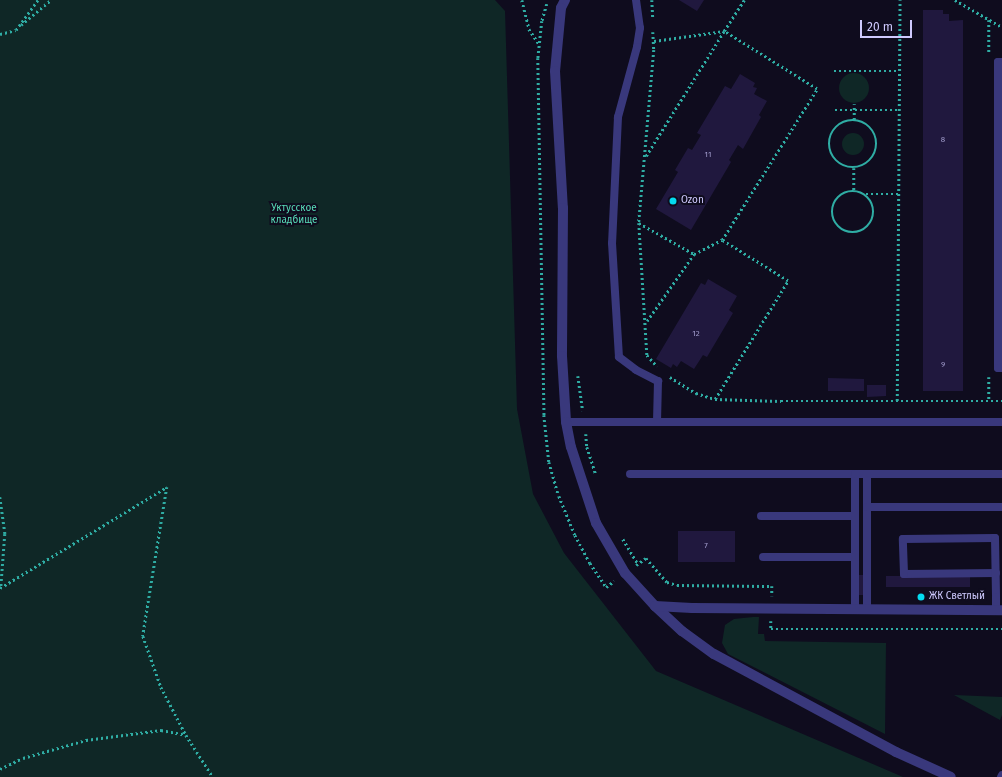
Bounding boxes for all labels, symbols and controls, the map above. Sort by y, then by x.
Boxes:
scale bar [862,12,914,38]
text: 20 m [867,20,893,34]
house number: 8 [941,135,945,145]
house number: 11 [705,150,711,160]
place label: Ozon [681,195,704,207]
marker: Ozon [668,196,678,206]
park label: Уктусское кладбище [270,202,318,226]
house number: 12 [692,329,700,339]
house number: 9 [941,360,945,370]
house number: 7 [704,541,708,551]
place label: ЖК Светлый [929,591,985,603]
marker: ЖК Светлый [916,592,926,602]

